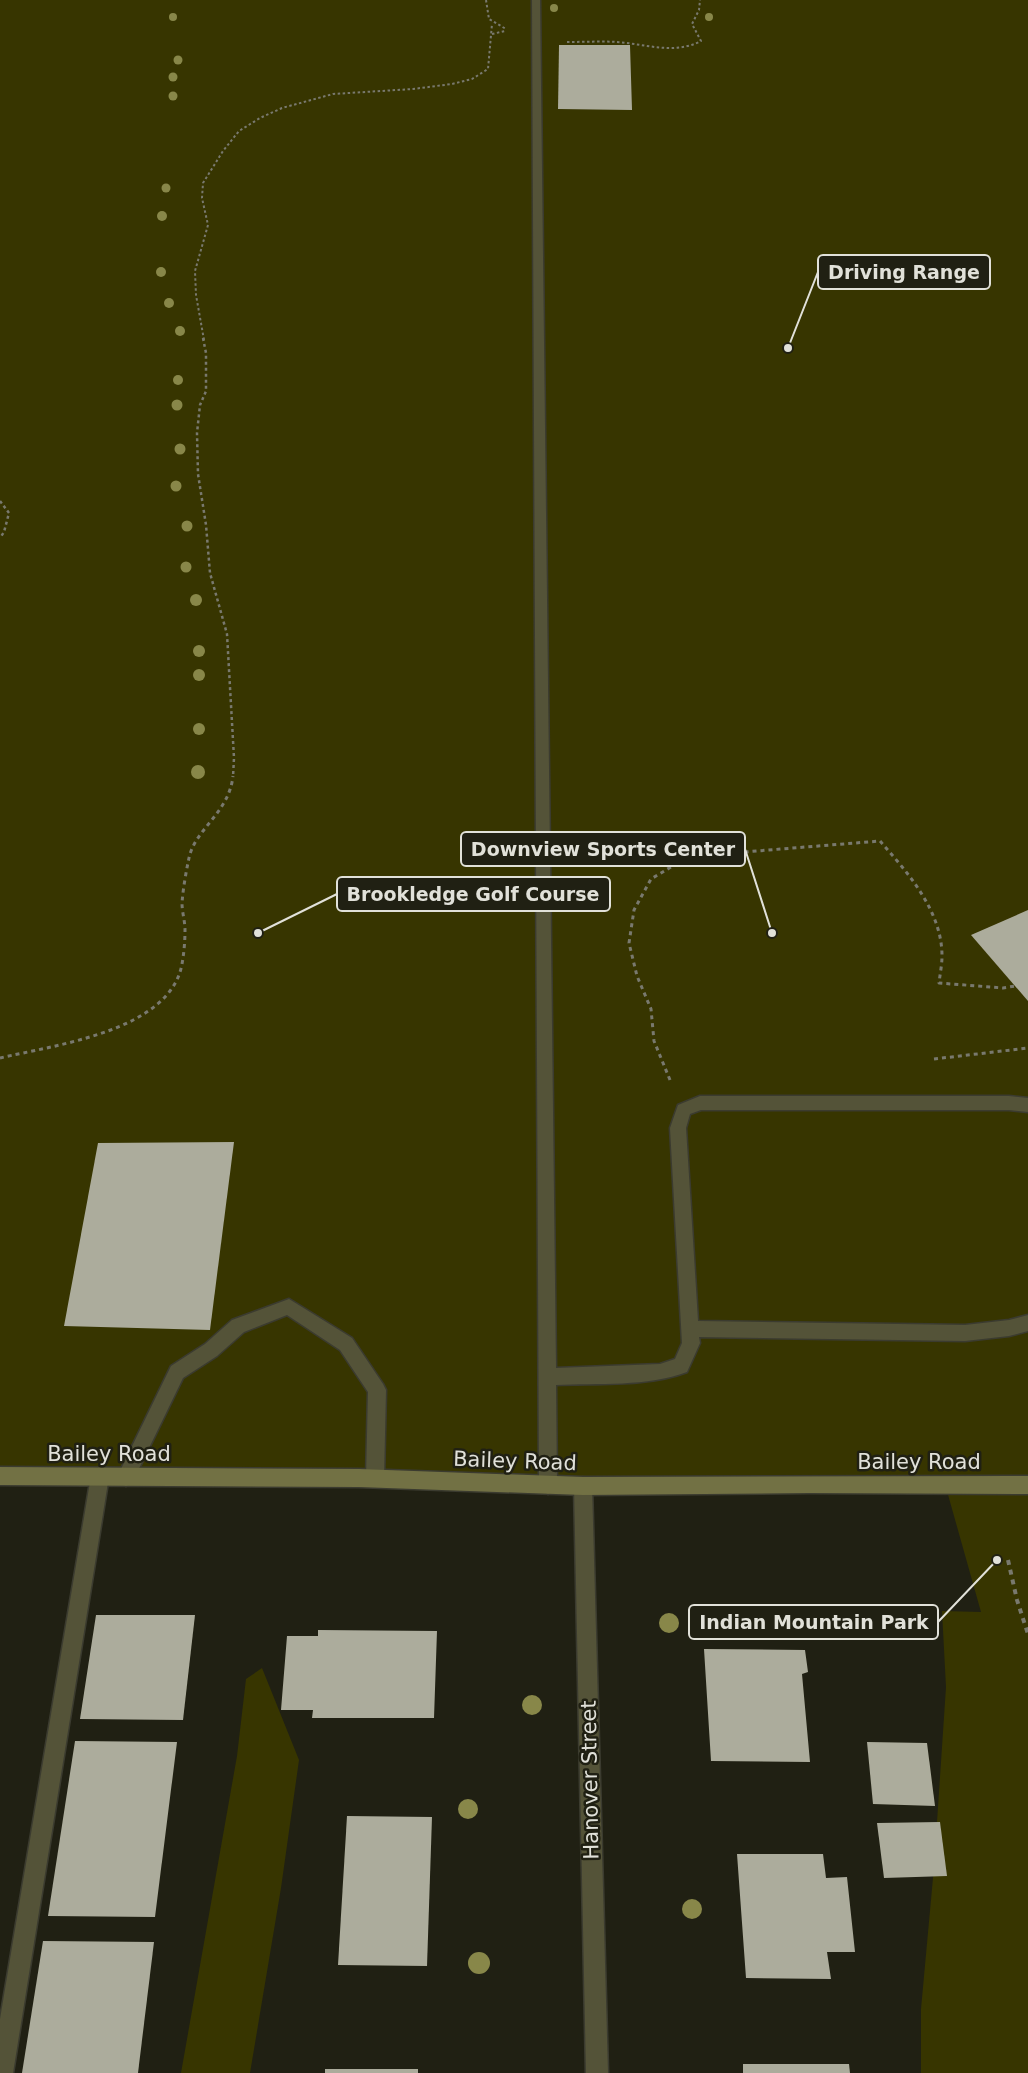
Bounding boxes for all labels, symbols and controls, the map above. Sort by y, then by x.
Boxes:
callout: Driving Range [818,255,990,289]
text: Driving Range [828,261,980,283]
callout: Downview Sports Center [461,832,745,866]
text: Downview Sports Center [471,838,736,860]
callout: Brookledge Golf Course [337,877,610,911]
text: Brookledge Golf Course [347,883,599,905]
street label: Bailey Road [47,1442,171,1466]
street label: Bailey Road [453,1447,577,1475]
street label: Bailey Road [857,1450,981,1474]
callout: Indian Mountain Park [689,1605,938,1639]
text: Indian Mountain Park [699,1611,929,1633]
street label: Hanover Street [577,1700,603,1860]

